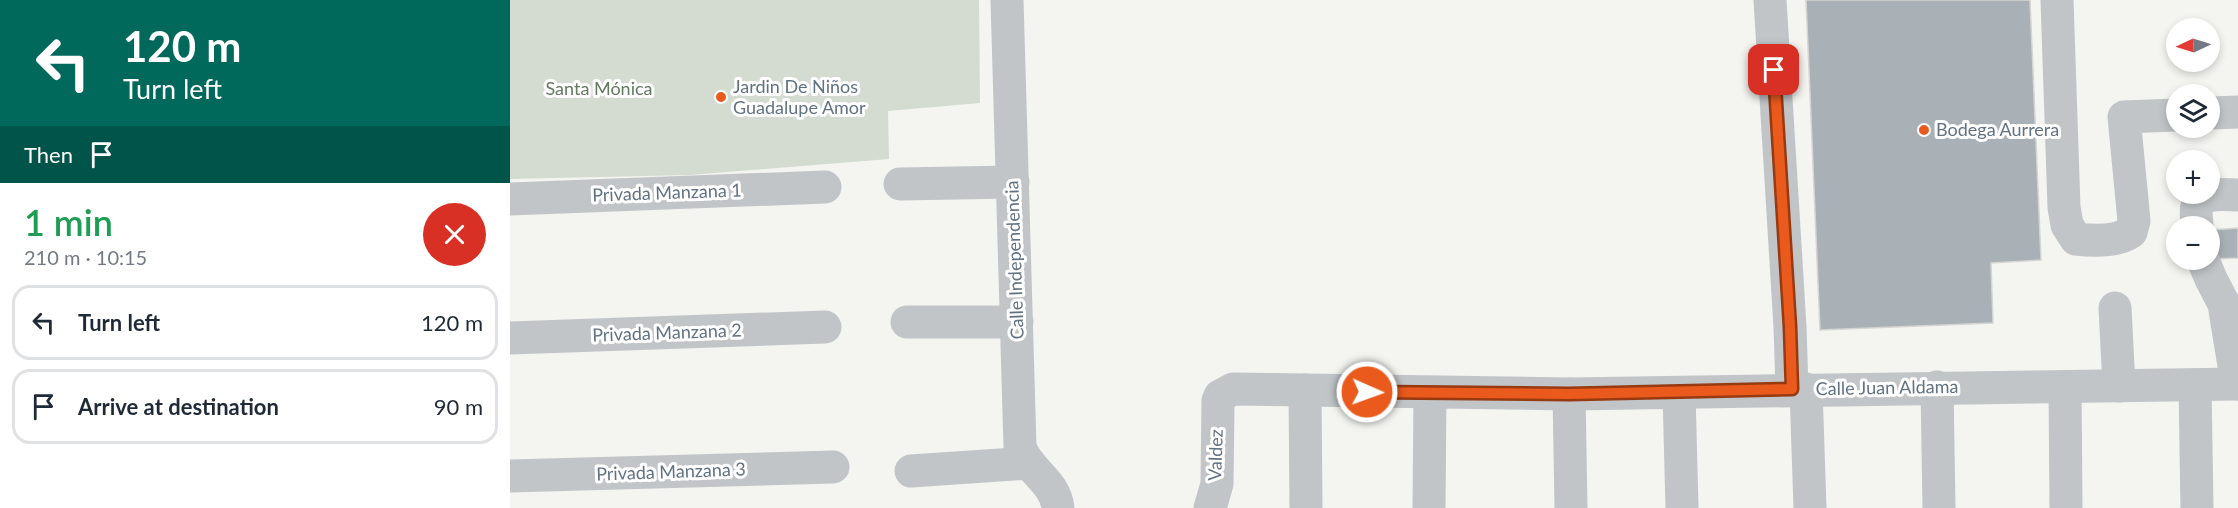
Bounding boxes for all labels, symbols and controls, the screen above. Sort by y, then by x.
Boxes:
north arrow [2166,18,2220,72]
map controls [2166,18,2220,270]
text: 120 m [123,21,241,71]
icon: left [24,24,102,102]
pin [1748,44,1799,95]
icon: arrive [1757,53,1790,86]
text: Turn left [123,72,222,105]
place label: Jardin De Niños Guadalupe Amor [733,75,866,118]
park label: Santa Mónica [545,77,653,99]
button: layers [2166,84,2220,138]
marker: Jardin De Niños Guadalupe Amor [714,90,728,104]
place label: Bodega Aurrera [1936,118,2059,140]
marker: Bodega Aurrera [1917,123,1931,137]
icon: arrive [85,138,118,171]
text: Then [24,141,73,168]
button: + [2166,150,2220,204]
street label: Privada Manzana 1 [592,178,742,206]
street label: Calle Independencia [1000,180,1028,340]
text: 1 min [24,200,113,244]
button: close [423,203,486,266]
button: − [2166,216,2220,270]
text: 210 m · 10:15 [24,245,147,269]
icon: left [27,306,60,339]
text: Turn left [78,309,160,336]
text: 120 m [421,309,483,336]
street label: Privada Manzana 2 [592,318,742,346]
position arrow [1335,360,1399,424]
street label: Calle Juan Aldama [1815,375,1958,399]
icon: arrive [27,390,60,423]
text: Arrive at destination [78,393,279,420]
text: 90 m [434,393,483,420]
street label: Valdez [1203,429,1227,481]
street label: Privada Manzana 3 [596,457,746,485]

